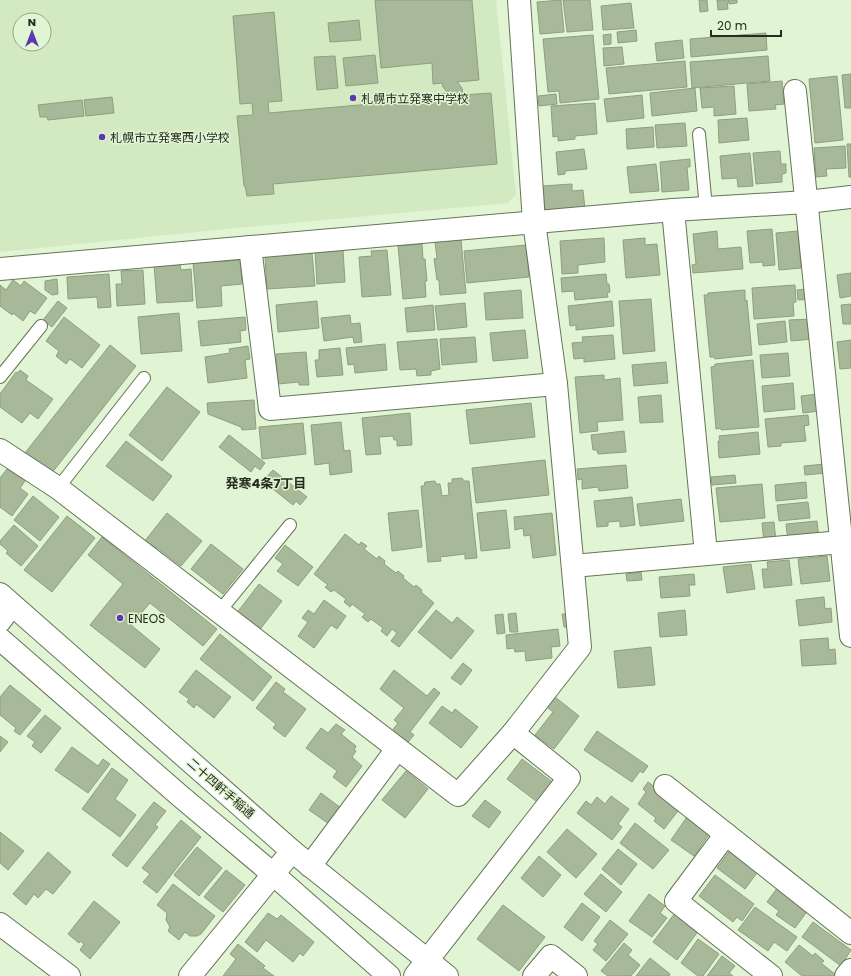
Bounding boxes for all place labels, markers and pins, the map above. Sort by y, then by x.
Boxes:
place label: 札幌市立発寒中学校 [361,90,469,107]
marker: 札幌市立発寒中学校 [348,93,358,103]
place label: 札幌市立発寒西小学校 [110,129,230,146]
marker: 札幌市立発寒西小学校 [97,132,107,142]
place label: ENEOS [128,610,165,627]
marker: ENEOS [115,613,125,623]

